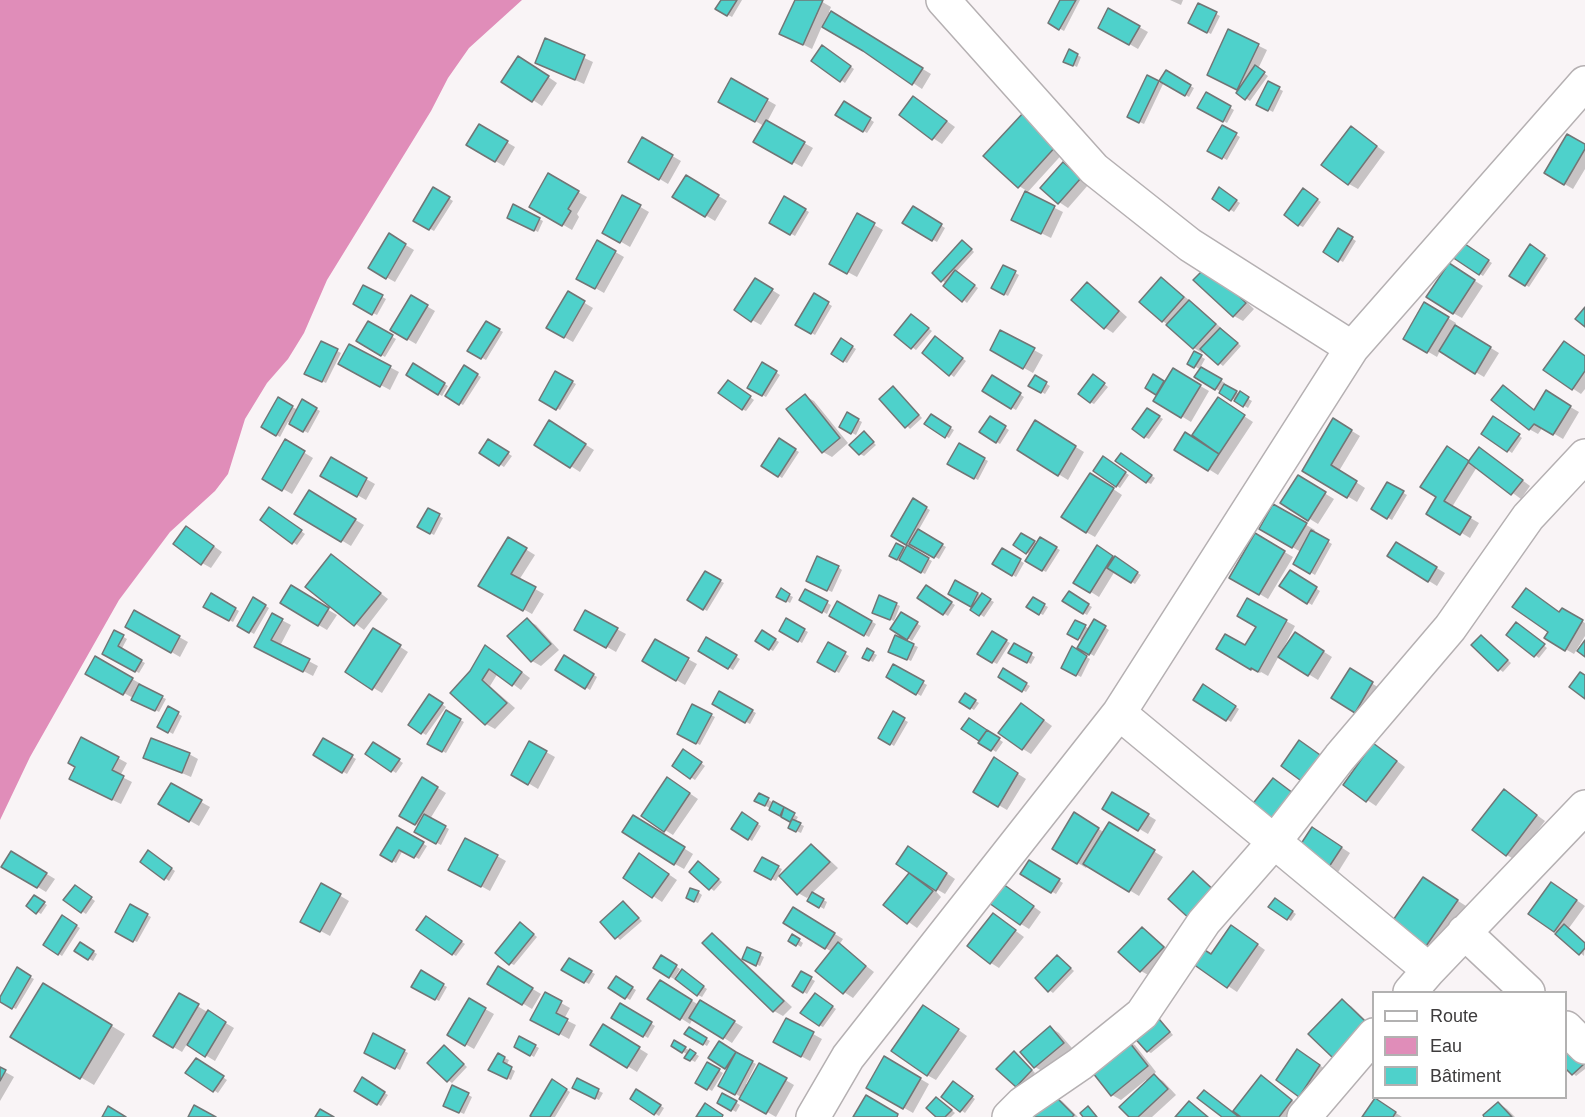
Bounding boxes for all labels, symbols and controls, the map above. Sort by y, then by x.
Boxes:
legend [1372,991,1567,1099]
text: Route [1430,1006,1478,1026]
text: Eau [1430,1036,1462,1056]
text: Bâtiment [1430,1066,1501,1086]

